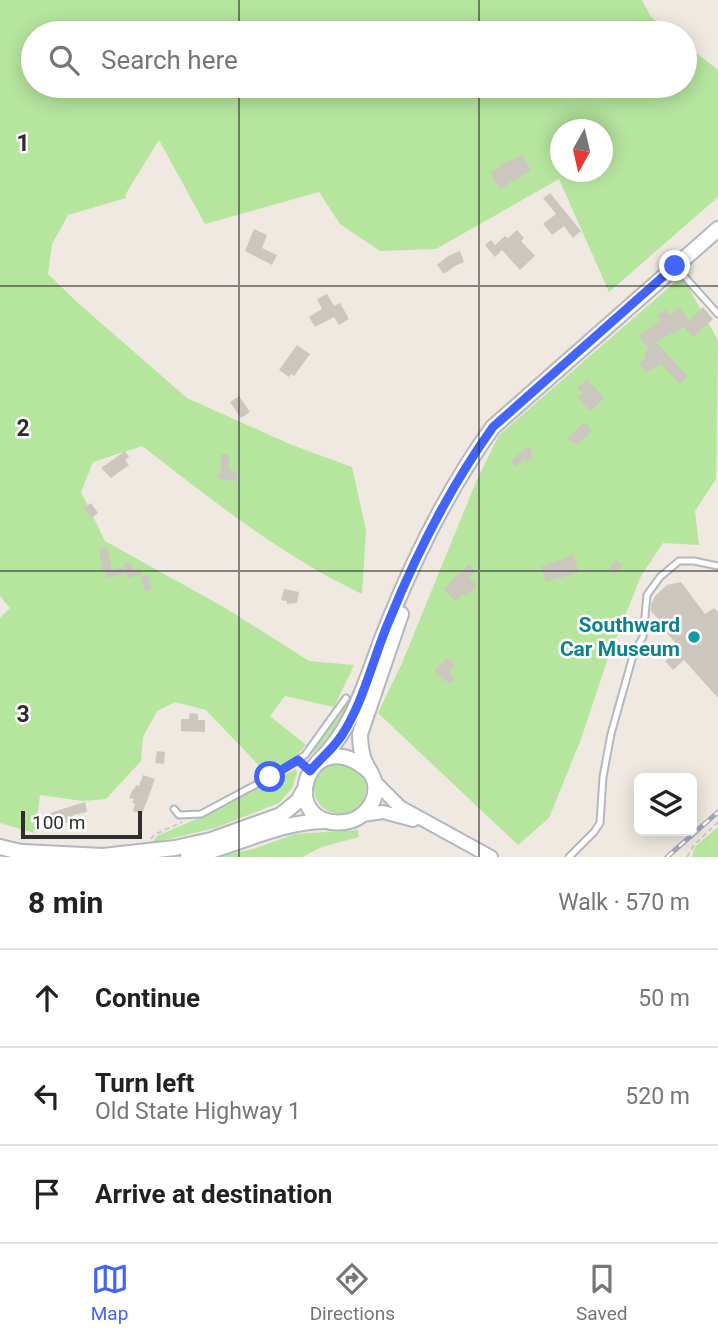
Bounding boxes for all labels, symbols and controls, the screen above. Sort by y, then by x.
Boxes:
search box [21,21,697,98]
icon: search [45,41,83,79]
text: Search here [101,45,238,75]
north arrow [550,119,613,182]
text: 1 [16,130,30,157]
route end [659,250,690,281]
text: 2 [16,415,30,442]
place label: Southward Car Museum [560,613,680,661]
marker: Southward Car Museum [686,629,702,645]
text: 3 [16,701,30,728]
route start [254,761,285,792]
map controls [634,773,697,836]
button: layers [634,773,697,836]
scale bar [21,808,142,840]
text: 100 m [32,811,85,834]
text: 8 min [28,885,103,920]
text: Walk · 570 m [558,889,690,916]
icon: ahead [28,979,66,1017]
text: Continue [95,983,200,1013]
text: 50 m [638,985,690,1012]
text: Turn left [95,1068,194,1098]
icon: left [28,1077,66,1115]
text: 520 m [625,1083,690,1110]
text: Old State Highway 1 [95,1098,301,1125]
icon: arrive [28,1175,66,1213]
text: Arrive at destination [95,1179,332,1209]
tab: Map [91,1260,129,1325]
tab: Directions [310,1260,395,1325]
tab: Saved [576,1260,627,1325]

